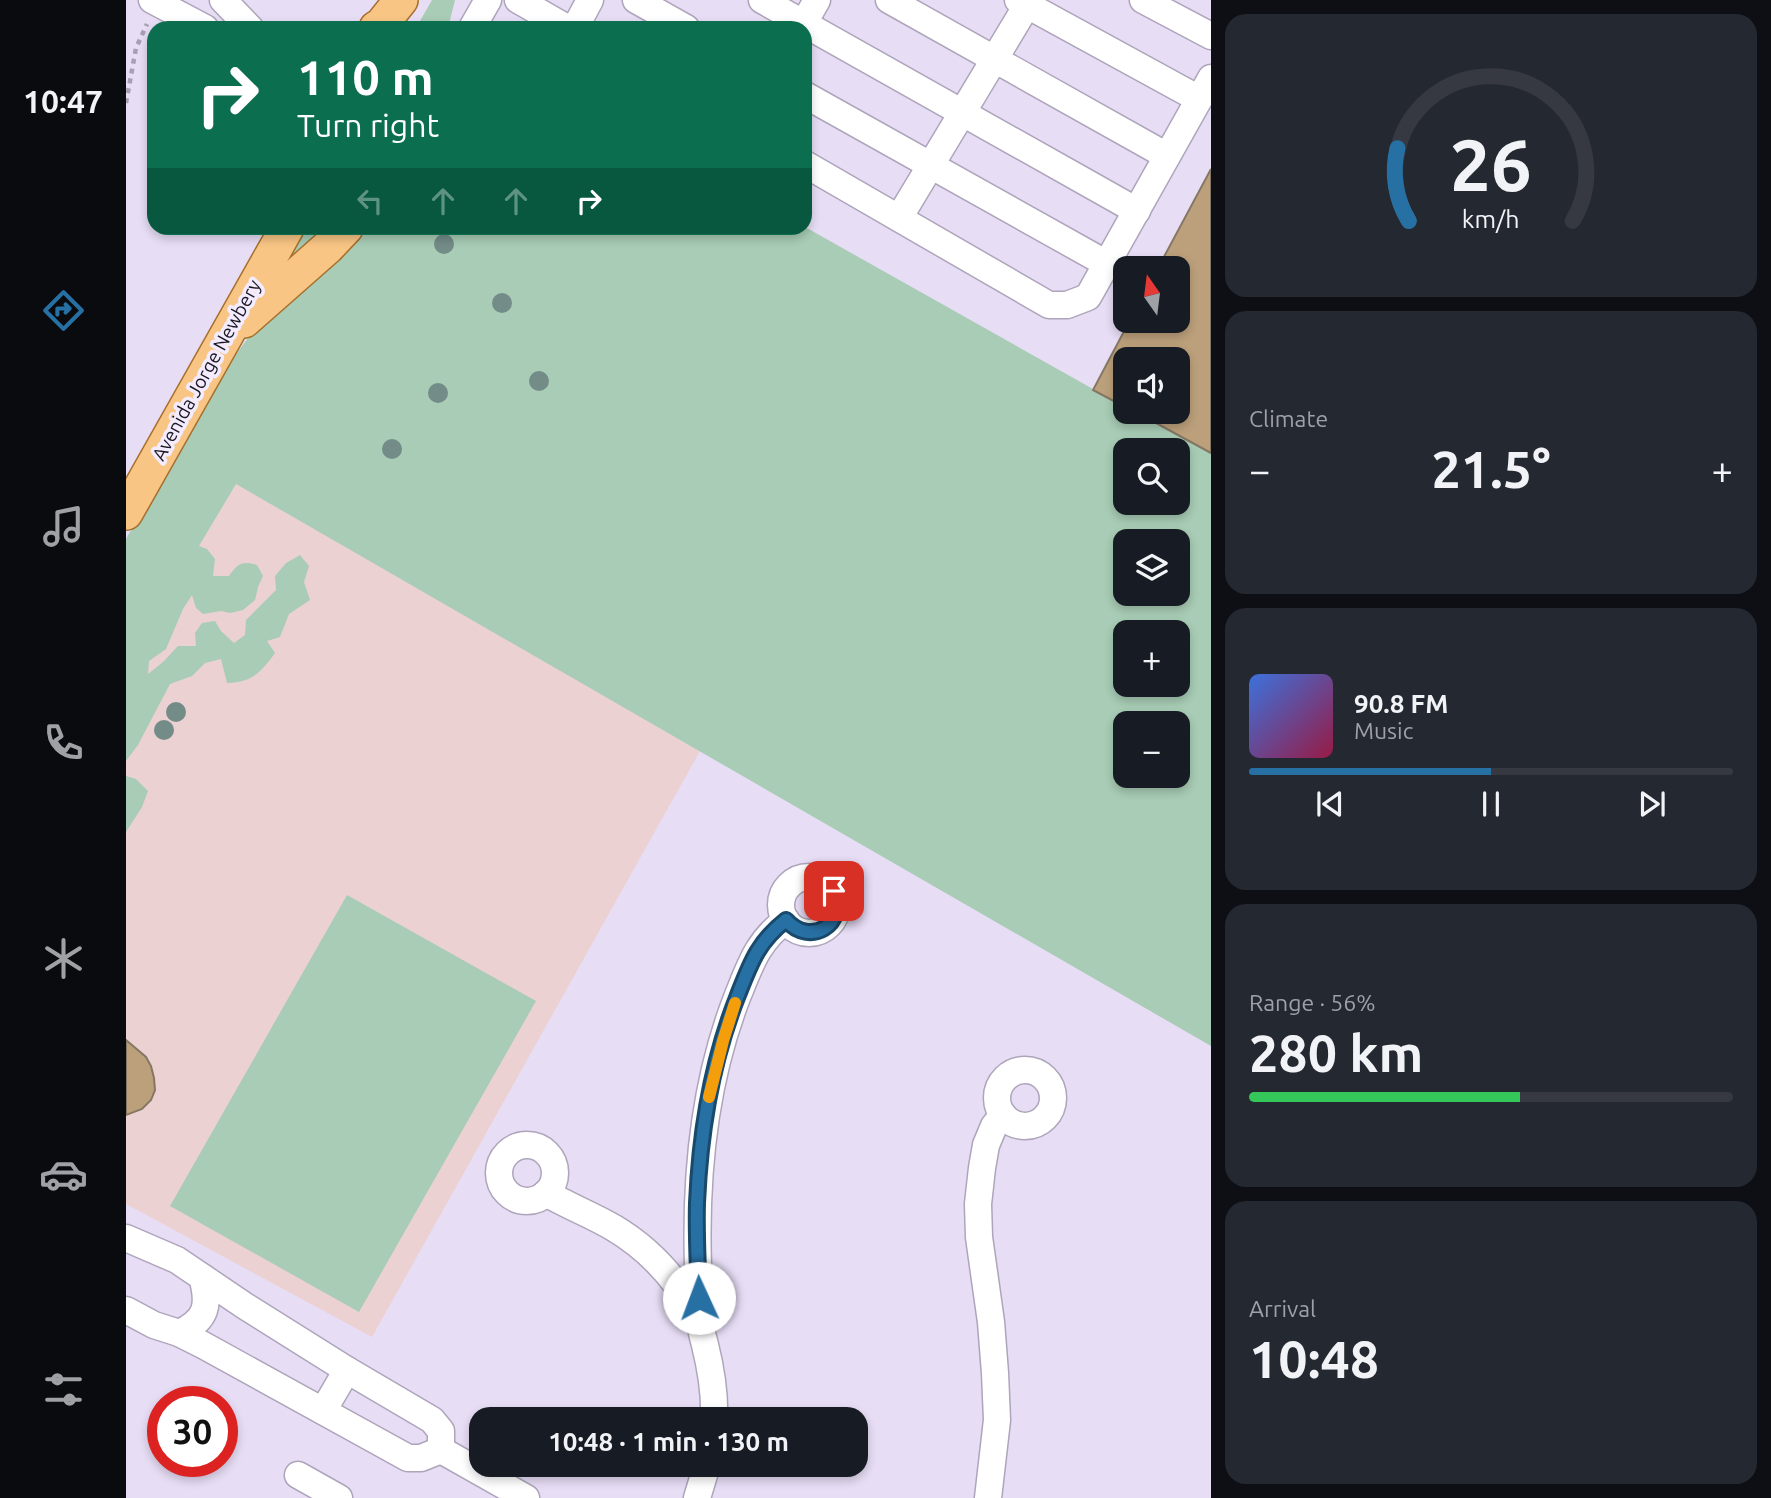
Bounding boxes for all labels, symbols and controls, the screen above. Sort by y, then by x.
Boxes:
icon: right [182,49,273,140]
text: 110 m [297,49,434,104]
text: 10:47 [23,83,103,119]
text: Turn right [297,107,439,143]
text: 26 [1450,124,1532,206]
icon: left [351,182,389,220]
icon: ahead [424,182,462,220]
icon: ahead [497,182,535,220]
icon: right [570,182,608,220]
text: km/h [1462,205,1520,233]
north arrow [1113,256,1190,332]
map controls [1113,256,1190,788]
street label: Avenida Jorge Newbery [147,276,265,464]
icon: directions [39,286,88,335]
button: sound [1113,347,1190,424]
text: Climate [1249,406,1328,431]
button: search [1113,438,1190,515]
text: 21.5° [1431,440,1551,498]
text: − [1249,449,1270,491]
text: + [1712,449,1733,491]
icon: music [39,502,88,551]
button: layers [1113,529,1190,606]
button: + [1113,620,1190,697]
text: 90.8 FM [1354,689,1448,718]
button: − [1113,711,1190,788]
icon: phone [39,718,88,767]
text: Music [1354,718,1413,743]
icon: previous [1311,785,1349,823]
icon: pause [1472,785,1510,823]
icon: next [1633,785,1671,823]
pin [804,861,864,921]
icon: arrive [815,872,853,910]
icon: climate [39,934,88,983]
text: Range · 56% [1249,990,1376,1015]
text: 280 km [1249,1024,1423,1082]
icon: car [39,1150,88,1199]
position arrow [662,1261,736,1335]
text: Arrival [1249,1296,1316,1321]
text: 10:48 [1249,1330,1379,1388]
icon: filters [39,1365,88,1414]
speed limit sign: 30 [147,1386,238,1477]
text: 10:48 · 1 min · 130 m [548,1427,789,1456]

